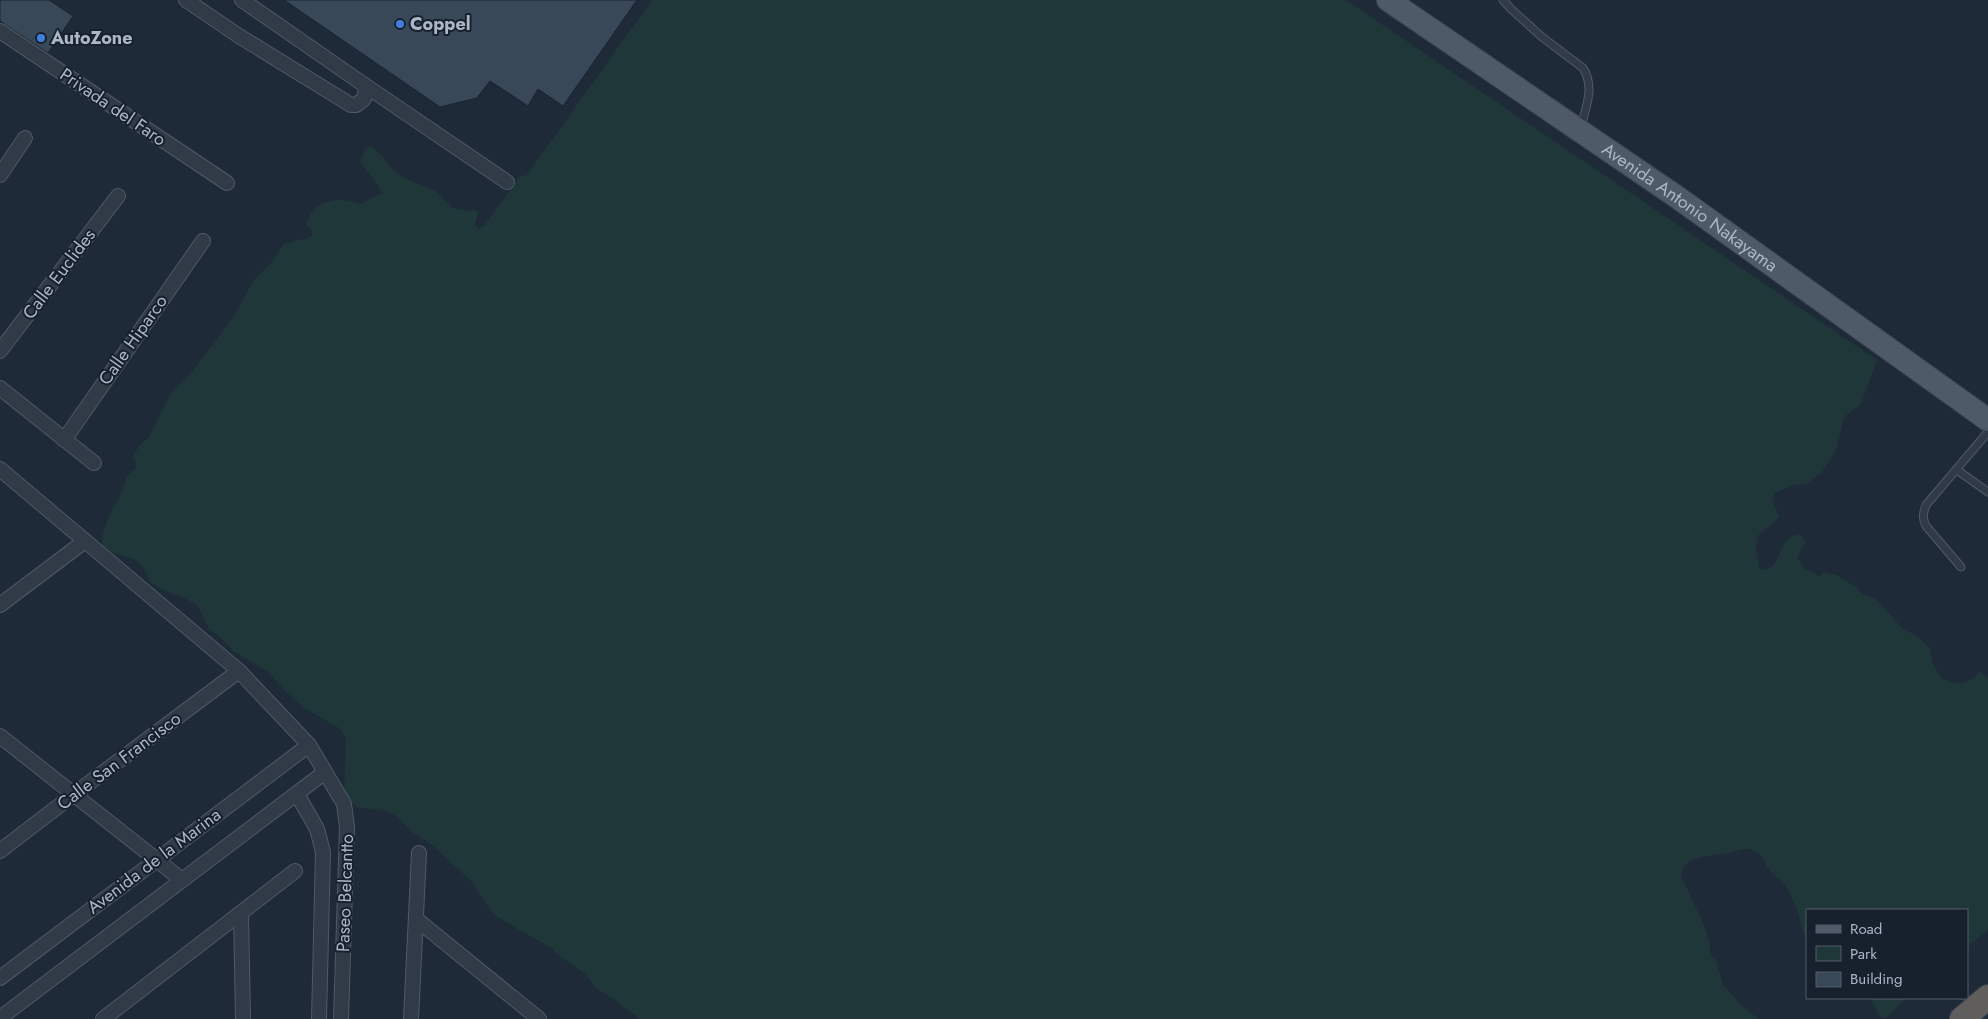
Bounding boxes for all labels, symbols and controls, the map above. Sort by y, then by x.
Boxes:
place label: Coppel [410,11,471,37]
marker: Coppel [394,18,406,30]
place label: AutoZone [50,25,132,51]
marker: AutoZone [35,32,47,44]
street label: Privada del Faro [55,62,171,152]
street label: Avenida Antonio Nakayama [1596,136,1783,278]
street label: Calle Euclides [16,223,102,325]
street label: Calle Hiparco [92,290,174,390]
street label: Calle San Francisco [52,706,187,816]
street label: Avenida de la Marina [82,802,226,920]
street label: Paseo Belcantto [330,833,360,953]
legend [1806,909,1968,999]
text: Road [1850,918,1882,940]
text: Park [1850,943,1877,965]
text: Building [1850,968,1902,990]

